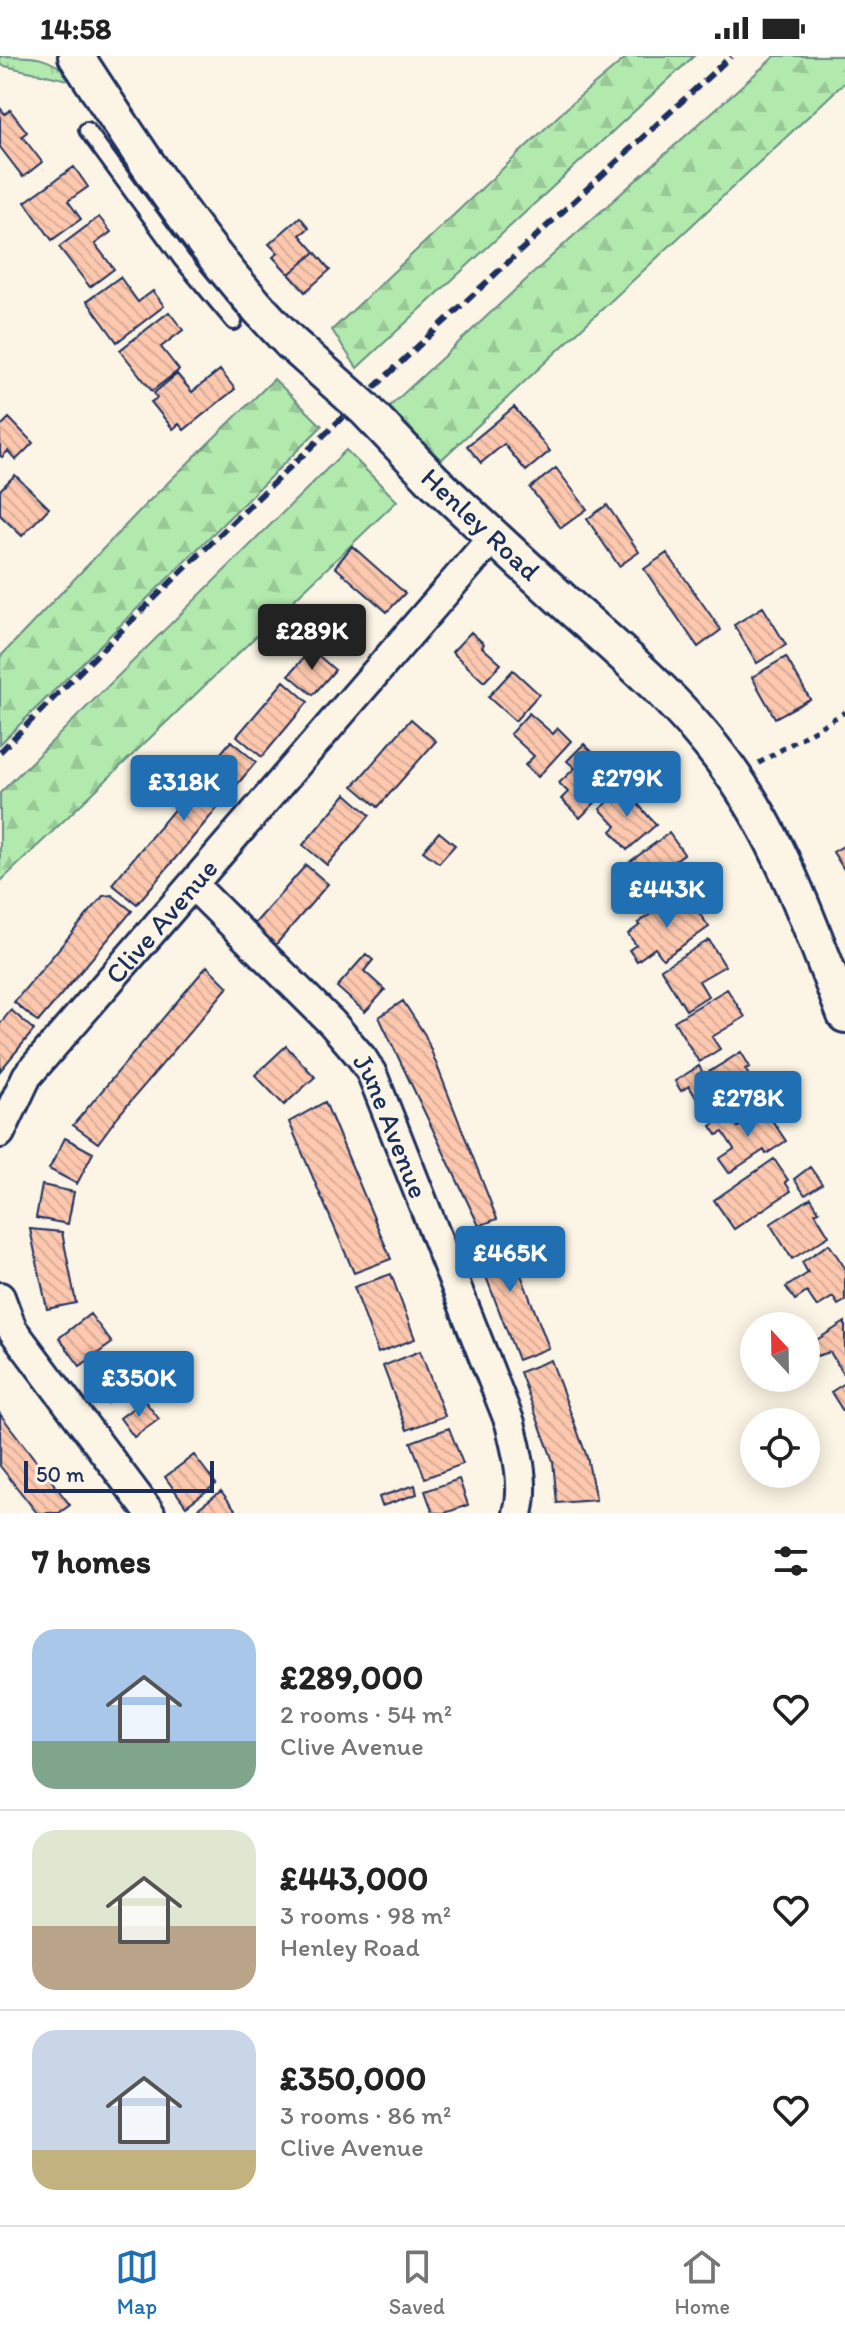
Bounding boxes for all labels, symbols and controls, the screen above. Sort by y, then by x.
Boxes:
text: 14:58 [40,10,112,47]
street label: Henley Road [414,460,548,588]
pin: £289K [256,604,368,672]
text: £289K [276,614,348,646]
pin: £279K [571,751,683,819]
pin: £318K [128,755,240,823]
text: £279K [592,761,662,793]
text: £318K [148,765,220,797]
street label: Clive Avenue [98,851,224,991]
pin: £443K [611,862,723,930]
text: £443K [629,872,705,904]
street label: June Avenue [346,1047,436,1203]
pin: £278K [692,1071,804,1139]
text: £278K [712,1081,784,1113]
pin: £465K [454,1226,566,1294]
text: £465K [473,1236,547,1268]
north arrow [740,1312,820,1392]
map controls [740,1312,820,1488]
pin: £350K [83,1351,195,1419]
text: £350K [102,1361,176,1393]
button: locate [740,1408,820,1488]
scale bar [24,1457,214,1493]
text: 50 m [36,1461,85,1488]
icon: filters [769,1539,813,1583]
text: 7 homes [32,1541,151,1582]
text: £289,000 [280,1657,423,1698]
icon: home [96,1661,192,1757]
icon: heart [769,1687,813,1731]
text: 2 rooms · 54 m² [280,1698,452,1730]
text: Clive Avenue [280,1730,424,1762]
text: £443,000 [280,1858,428,1899]
icon: home [96,1862,192,1958]
icon: heart [769,1888,813,1932]
text: 3 rooms · 98 m² [280,1899,451,1931]
text: Henley Road [280,1931,420,1963]
text: £350,000 [280,2058,426,2099]
icon: home [96,2062,192,2158]
icon: heart [769,2088,813,2132]
text: 3 rooms · 86 m² [280,2099,451,2131]
text: Clive Avenue [280,2131,424,2163]
tab: Map [115,2245,159,2320]
tab: Saved [389,2245,445,2320]
tab: Home [675,2245,730,2320]

